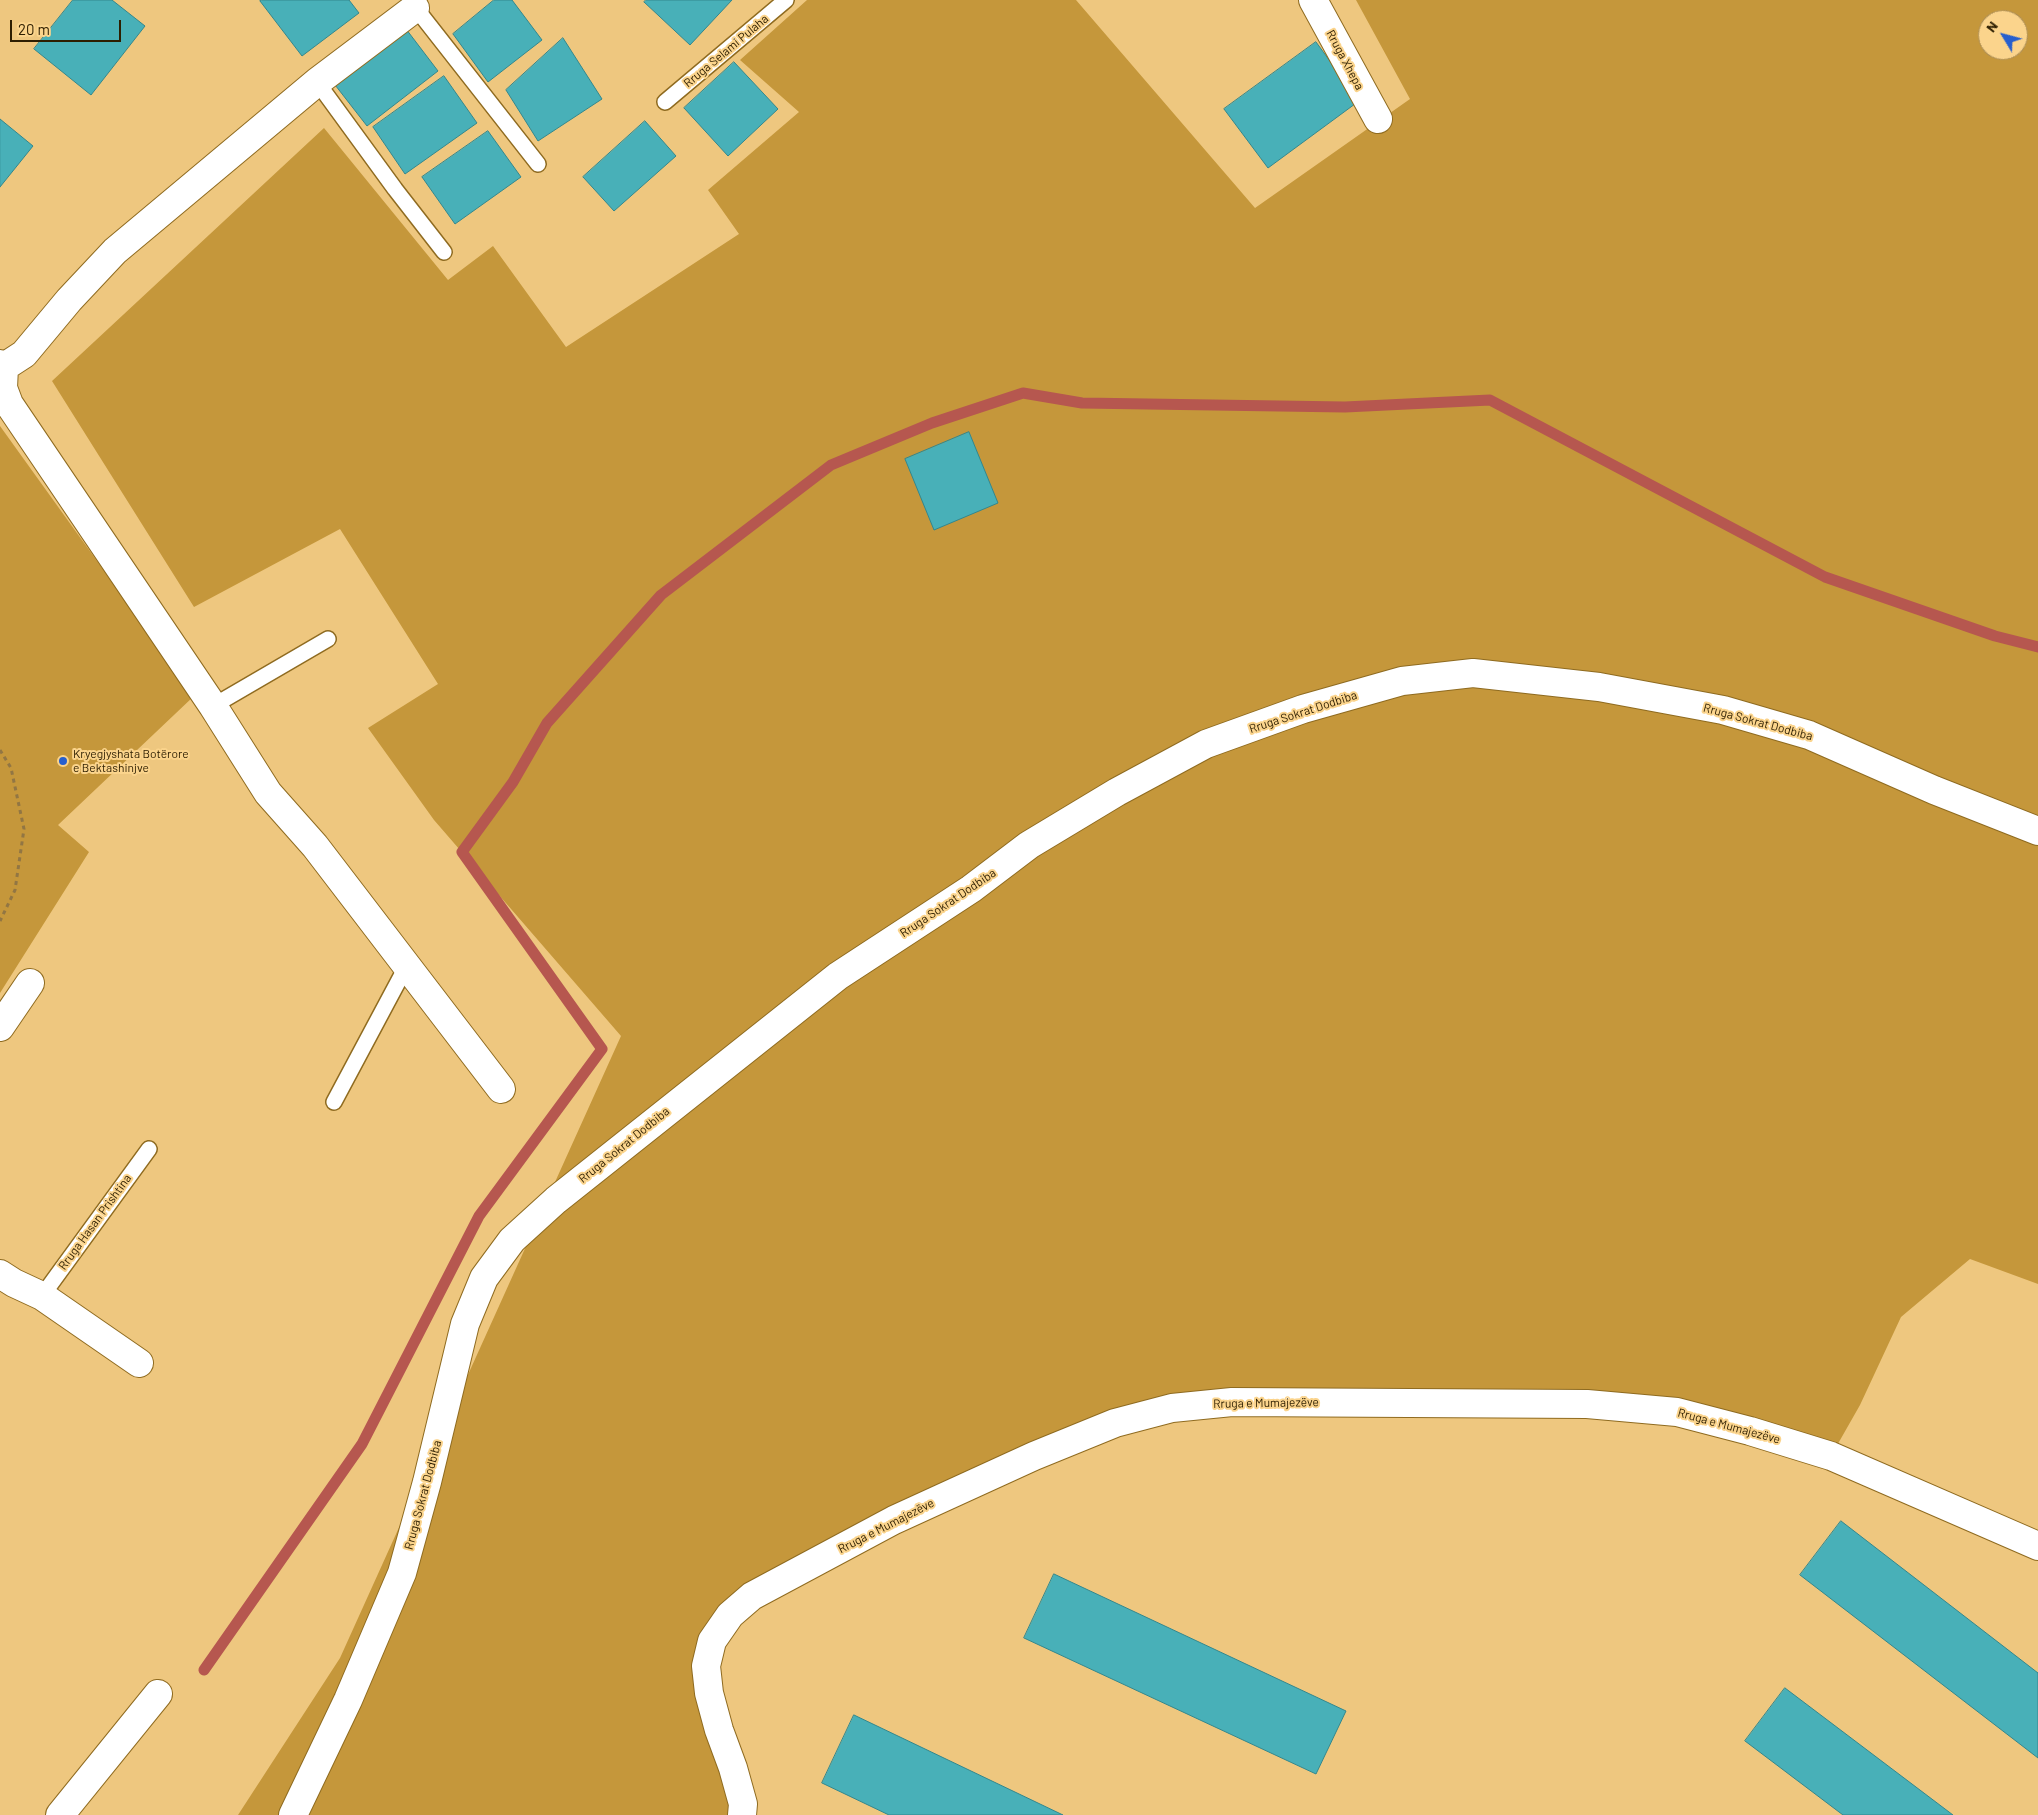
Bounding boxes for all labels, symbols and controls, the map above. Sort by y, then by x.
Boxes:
scale bar [12,10,124,42]
north arrow [1978,10,2028,60]
street label: Rruga Selami Pulaha [681,11,771,91]
text: N [1982,17,2001,35]
text: 20 m [18,20,50,38]
street label: Rruga Xhepa [1323,28,1367,92]
street label: Rruga Sokrat Dodbiba [1247,688,1359,736]
street label: Rruga Sokrat Dodbiba [1702,700,1814,744]
place label: Kryegjyshata Botërore e Bektashinjve [73,747,189,775]
marker: Kryegjyshata Botërore e Bektashinjve [57,755,69,767]
street label: Rruga Sokrat Dodbiba [897,866,999,940]
street label: Rruga Sokrat Dodbiba [576,1104,672,1186]
street label: Rruga Hasan Prishtina [55,1171,135,1273]
street label: Rruga e Mumajezëve [1213,1395,1319,1411]
street label: Rruga e Mumajezëve [1676,1405,1782,1447]
street label: Rruga Sokrat Dodbiba [401,1439,445,1551]
street label: Rruga e Mumajezëve [836,1496,936,1556]

